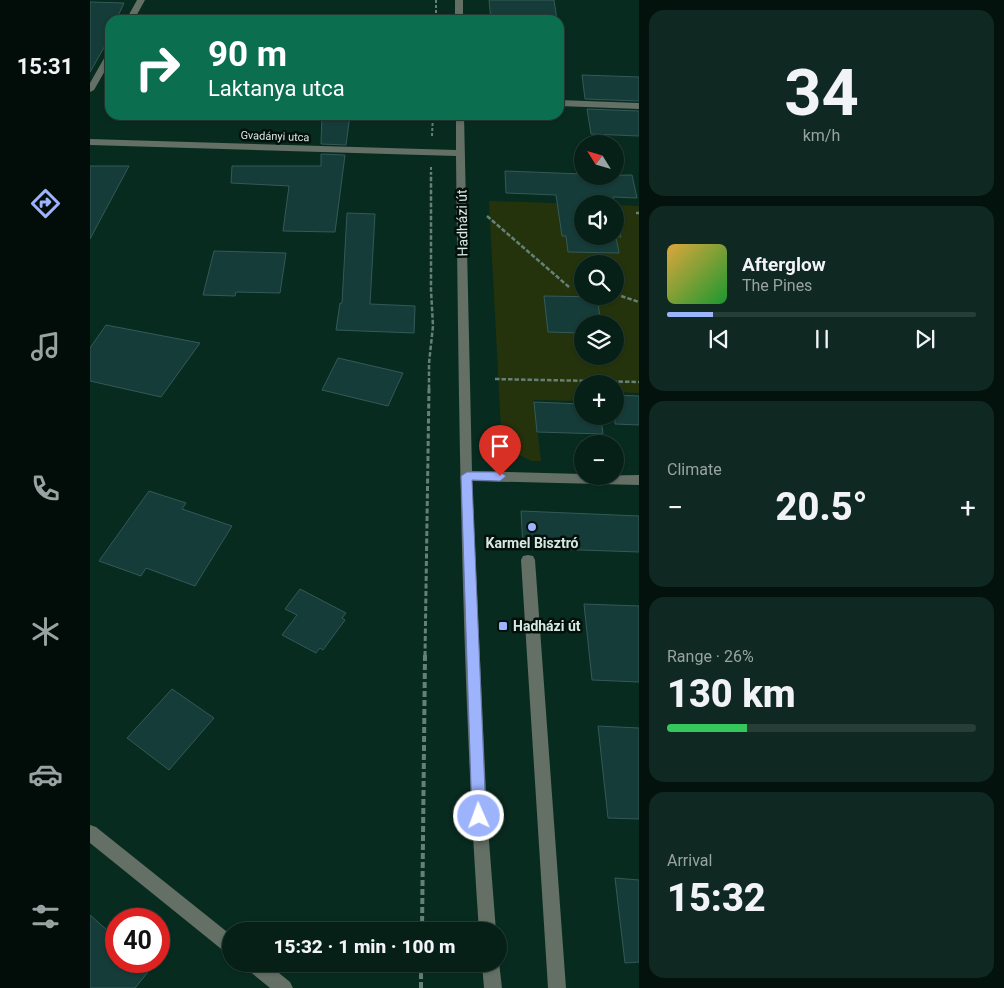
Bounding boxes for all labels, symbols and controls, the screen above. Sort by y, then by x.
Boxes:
text: 90 m [208,34,287,75]
icon: right [125,35,190,100]
text: 15:31 [17,54,73,79]
text: 34 [784,55,859,131]
text: Laktanya utca [208,76,345,101]
text: km/h [803,126,840,145]
street label: Gvadányi utca [240,129,310,144]
north arrow [574,135,624,185]
map controls [574,135,624,485]
icon: directions [28,186,63,221]
street label: Hadházi út [453,189,471,257]
button: sound [574,195,624,245]
text: Afterglow [742,253,826,276]
button: search [574,255,624,305]
text: The Pines [742,276,812,295]
button: layers [574,315,624,365]
icon: previous [705,325,733,353]
icon: pause [808,325,836,353]
icon: next [911,325,939,353]
icon: music [28,329,63,364]
button: + [574,375,624,425]
pin [479,425,521,476]
icon: arrive [486,432,514,460]
button: − [574,435,624,485]
text: Climate [667,460,722,479]
icon: phone [28,471,63,506]
text: 20.5° [776,485,868,529]
text: − [667,491,683,524]
text: + [960,491,976,524]
marker: Karmel Bisztró [526,521,538,533]
place label: Karmel Bisztró [486,535,579,551]
icon: climate [28,614,63,649]
place label: Hadházi út [513,618,581,634]
marker: Hadházi út [497,620,509,632]
text: Range · 26% [667,647,754,666]
text: 130 km [667,672,796,716]
icon: car [28,757,63,792]
position arrow [452,789,504,841]
text: Arrival [667,851,712,870]
text: 15:32 [667,876,766,920]
icon: filters [28,899,63,934]
speed limit sign: 40 [105,908,170,973]
text: 15:32 · 1 min · 100 m [273,935,456,958]

